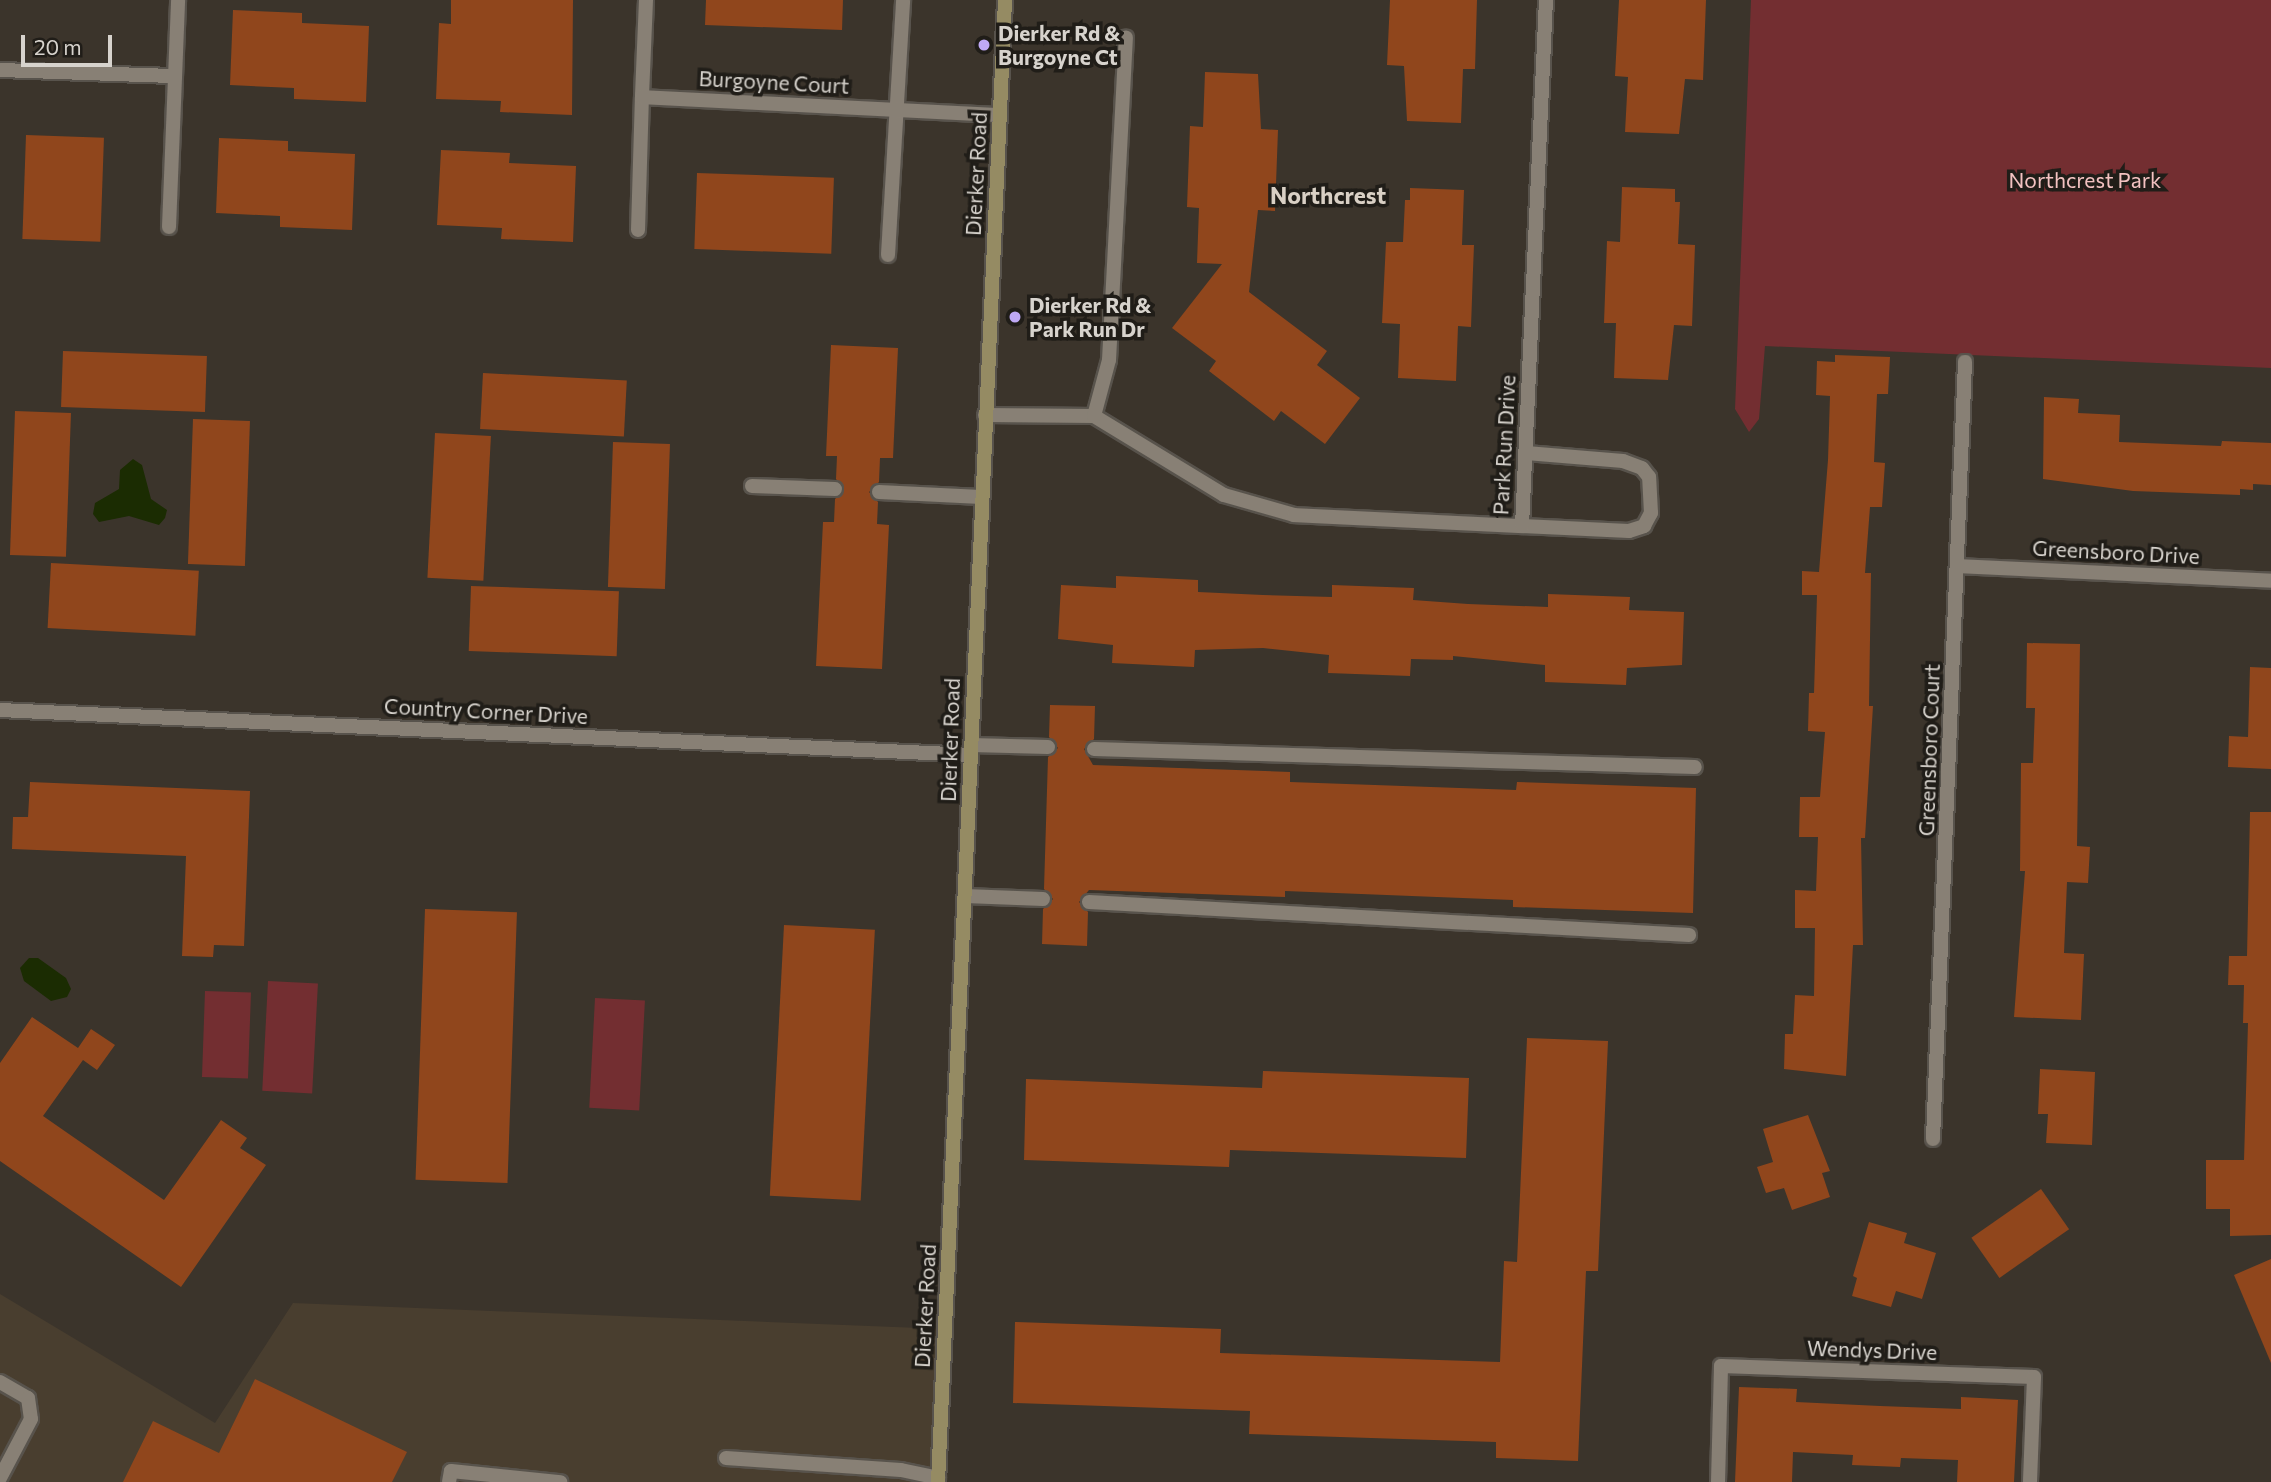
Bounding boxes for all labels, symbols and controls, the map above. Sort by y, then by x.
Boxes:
place label: Dierker Rd & Burgoyne Ct [998,20,1120,70]
scale bar [24,21,116,65]
text: 20 m [34,34,82,59]
marker: Dierker Rd & Burgoyne Ct [976,37,992,53]
street label: Burgoyne Court [698,65,850,99]
street label: Dierker Road [960,112,992,236]
park label: Northcrest Park [2009,167,2161,193]
district label: Northcrest [1270,181,1386,209]
place label: Dierker Rd & Park Run Dr [1029,292,1151,342]
marker: Dierker Rd & Park Run Dr [1007,309,1023,325]
street label: Park Run Drive [1488,374,1520,516]
street label: Greensboro Drive [2032,535,2200,569]
street label: Greensboro Court [1913,663,1945,837]
street label: Dierker Road [935,678,965,802]
street label: Country Corner Drive [383,693,589,729]
street label: Dierker Road [909,1244,941,1368]
street label: Wendys Drive [1806,1335,1938,1365]

